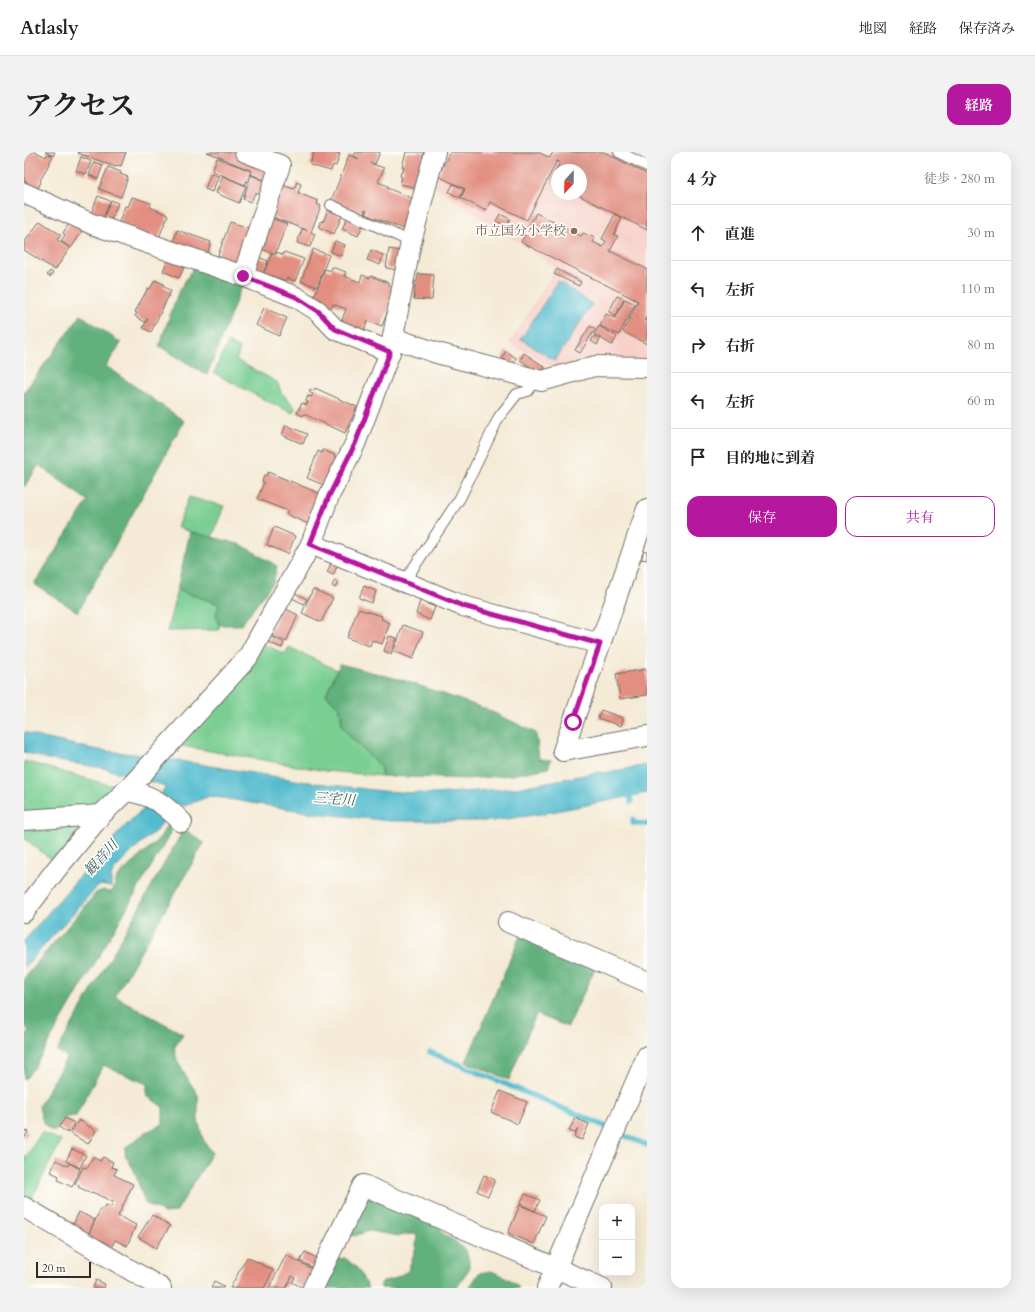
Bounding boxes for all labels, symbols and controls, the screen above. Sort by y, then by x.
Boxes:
text: Atlasly [20,15,79,41]
text: 地図 [859,19,887,38]
text: 経路 [909,19,937,38]
text: 保存済み [959,19,1015,38]
button: 経路 [947,84,1011,125]
text: アクセス [24,87,135,125]
north arrow [551,164,587,200]
text: 4 分 [687,168,717,191]
text: 徒歩 · 280 m [924,170,995,188]
place label: 市立国分小学校 [475,222,566,240]
icon: ahead [687,222,709,244]
text: 直進 [725,224,755,244]
text: 30 m [967,224,995,242]
marker: 市立国分小学校 [569,226,579,236]
route end [234,267,252,285]
icon: left [687,278,709,300]
text: 左折 [725,280,755,300]
text: 110 m [961,280,995,298]
icon: right [687,334,709,356]
text: 右折 [725,336,755,356]
text: 80 m [967,336,995,354]
icon: left [687,390,709,412]
text: 左折 [725,392,755,412]
text: 60 m [967,392,995,410]
icon: arrive [687,446,709,468]
text: 目的地に到着 [725,448,815,468]
button: 保存 [687,496,837,537]
button: 共有 [845,496,995,537]
route start [564,713,582,731]
water label: 三宅川 [312,788,358,810]
water label: 観音川 [80,835,123,880]
map controls [599,1204,635,1276]
button: + [599,1204,635,1240]
button: − [599,1240,635,1276]
scale bar [36,1260,91,1279]
text: 20 m [42,1261,66,1276]

